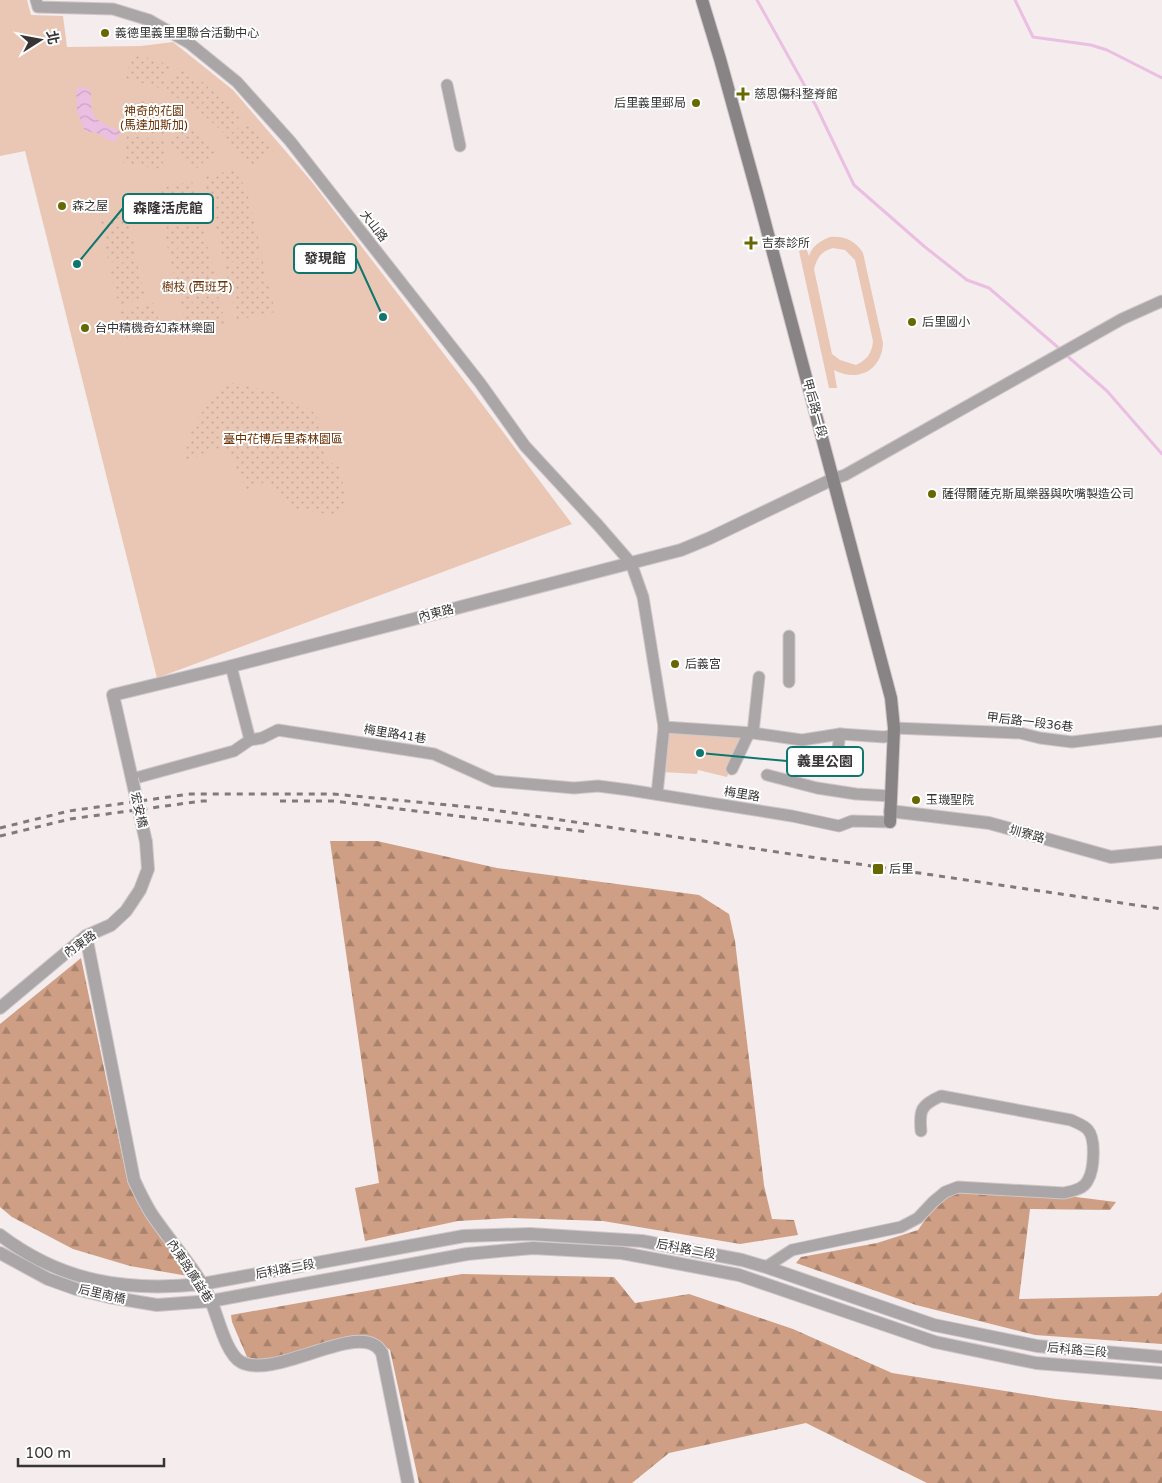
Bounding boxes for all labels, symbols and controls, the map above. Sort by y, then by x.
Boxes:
north arrow [15,15,65,65]
place label: 義德里義里里聯合活動中心 [115,26,259,40]
marker: 義德里義里里聯合活動中心 [99,27,111,39]
text: 北 [43,29,62,46]
marker: 慈恩傷科整脊館 [736,87,750,101]
place label: 慈恩傷科整脊館 [754,87,838,101]
place label: 后里義里郵局 [614,96,686,110]
marker: 后里義里郵局 [690,97,702,109]
park label: 神奇的花園 (馬達加斯加) [120,104,188,132]
callout: 森隆活虎館 [123,194,213,223]
place label: 森之屋 [72,199,108,213]
marker: 森之屋 [56,200,68,212]
text: 森隆活虎館 [133,200,203,217]
street label: 大山路 [357,208,391,244]
marker: 吉泰診所 [744,236,758,250]
place label: 吉泰診所 [762,236,810,250]
callout: 發現館 [294,244,356,273]
text: 發現館 [304,250,346,267]
park label: 樹枝 (西班牙) [162,280,233,294]
place label: 后里國小 [922,315,970,329]
marker: 后里國小 [906,316,918,328]
place label: 台中精機奇幻森林樂園 [95,321,215,335]
marker: 台中精機奇幻森林樂園 [79,322,91,334]
street label: 甲后路一段 [800,377,830,439]
park label: 臺中花博后里森林園區 [223,432,343,446]
place label: 薩得爾薩克斯風樂器與吹嘴製造公司 [942,487,1134,501]
marker: 薩得爾薩克斯風樂器與吹嘴製造公司 [926,488,938,500]
street label: 內東路 [417,602,455,624]
place label: 后義宮 [685,657,721,671]
marker: 后義宮 [669,658,681,670]
street label: 甲后路一段36巷 [986,710,1074,734]
street label: 梅里路41巷 [363,722,427,746]
callout: 義里公園 [787,747,863,776]
text: 義里公園 [797,753,853,770]
street label: 梅里路 [723,784,761,804]
street label: 宏安橋 [128,791,150,829]
place label: 玉璣聖院 [926,793,974,807]
marker: 玉璣聖院 [910,794,922,806]
street label: 圳寮路 [1008,823,1046,845]
marker: 后里 [871,862,885,876]
place label: 后里 [889,862,913,876]
street label: 內東路 [61,928,99,960]
street label: 后科路二段 [655,1236,717,1262]
street label: 內東路廣益巷 [165,1237,215,1305]
street label: 后科路二段 [254,1257,316,1281]
street label: 后里南橋 [77,1282,127,1306]
street label: 后科路二段 [1046,1340,1108,1360]
scale bar [18,1436,164,1468]
text: 100 m [25,1444,71,1462]

